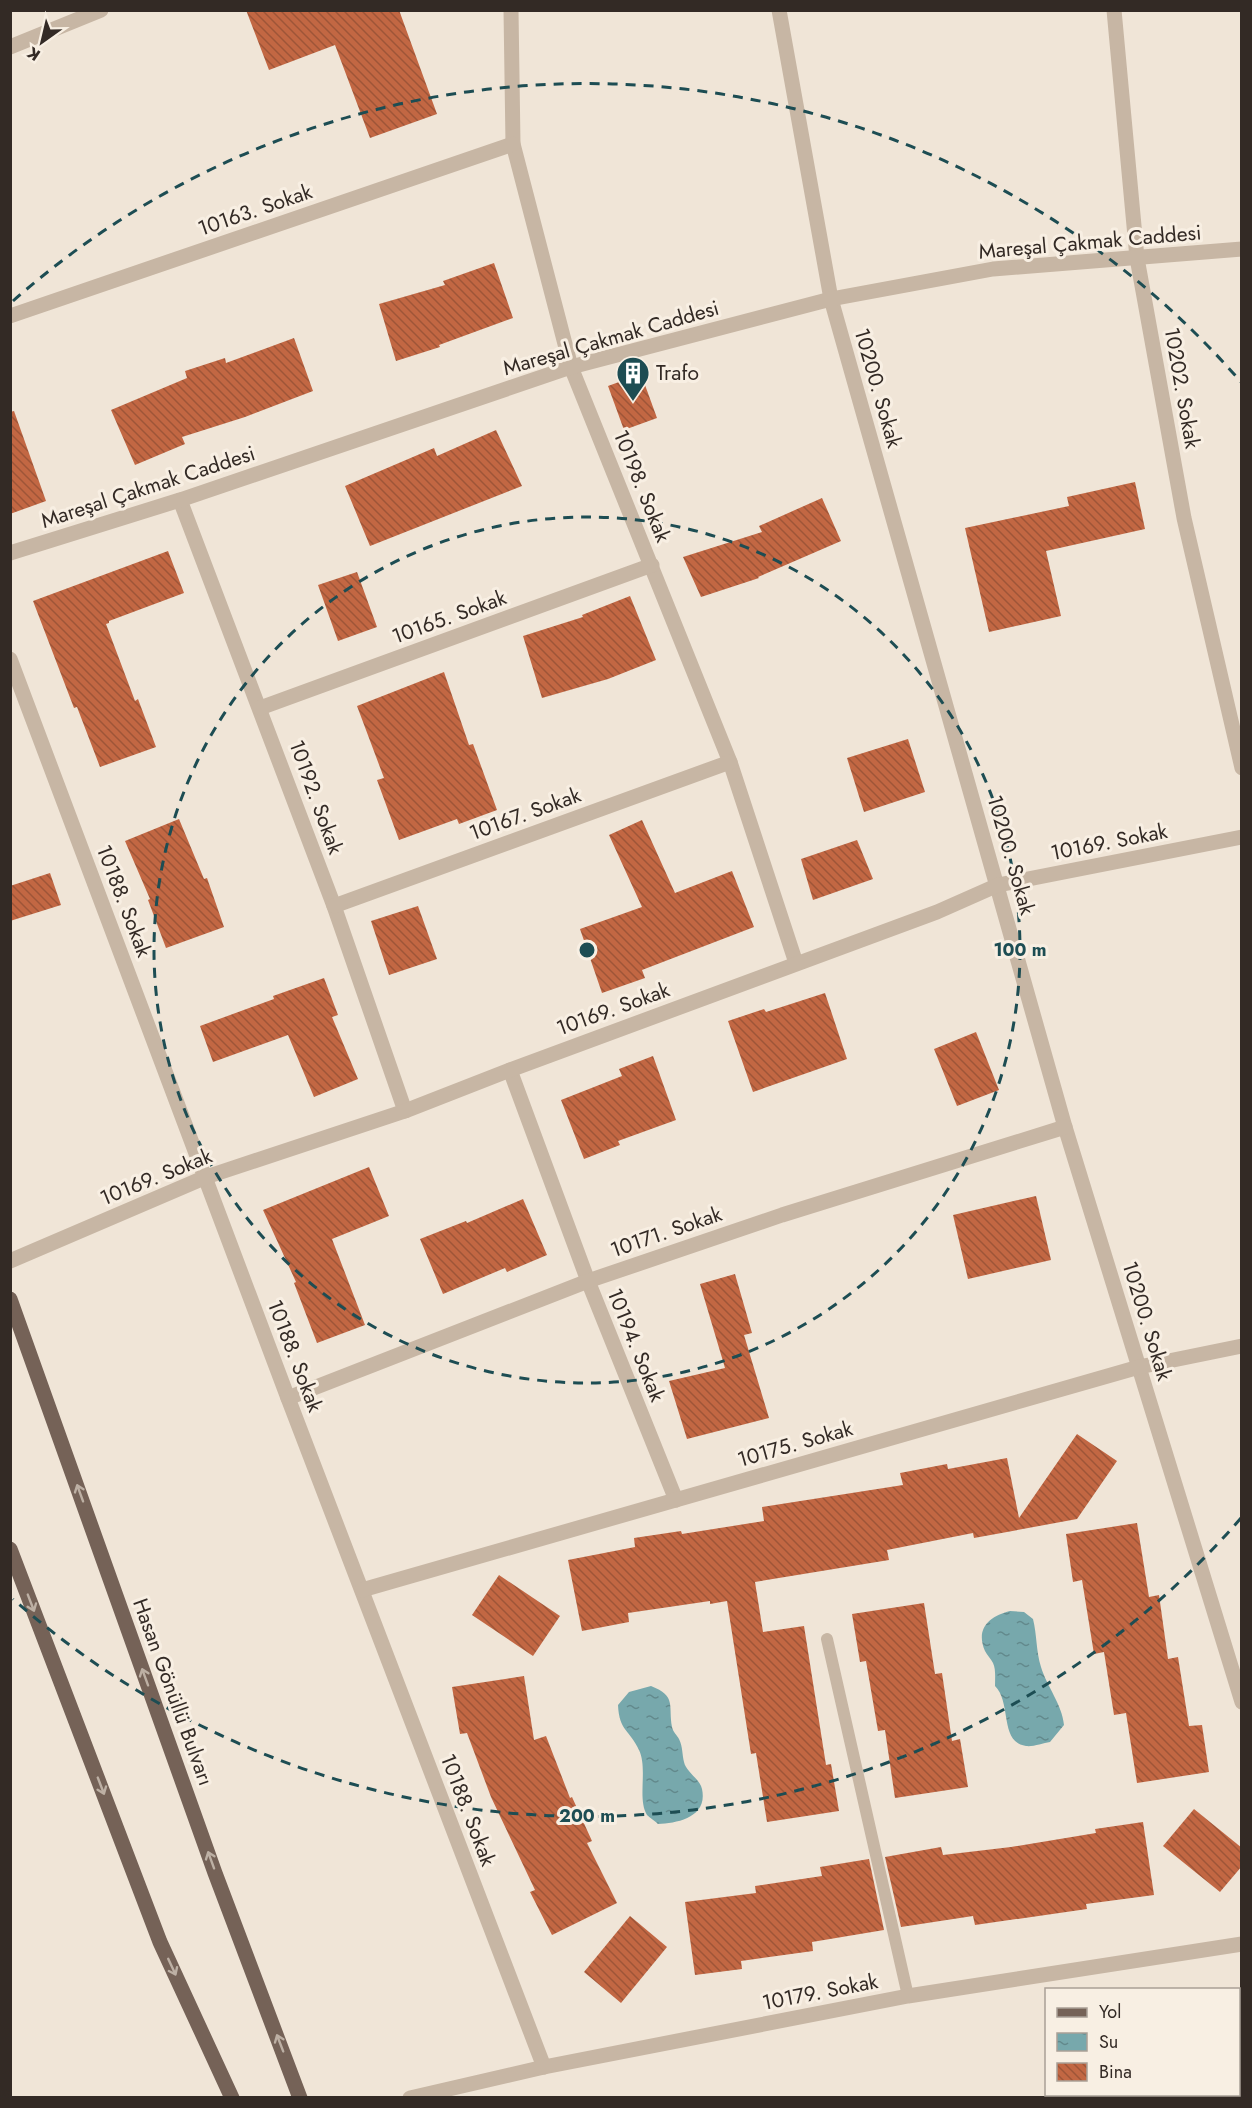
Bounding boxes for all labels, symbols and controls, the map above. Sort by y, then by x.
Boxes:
north arrow [12,12,72,72]
text: K [22,41,45,67]
street label: 10163. Sokak [194,176,317,244]
street label: Mareşal Çakmak Caddesi [977,217,1203,267]
street label: Mareşal Çakmak Caddesi [499,293,723,383]
street label: 10200. Sokak [847,325,910,452]
street label: 10202. Sokak [1157,325,1208,452]
building icon: Trafo [615,355,651,402]
place label: Trafo [656,358,699,388]
street label: 10198. Sokak [606,425,678,547]
street label: Mareşal Çakmak Caddesi [37,438,259,536]
street label: 10165. Sokak [388,582,511,652]
street label: 10192. Sokak [281,736,351,859]
street label: 10167. Sokak [465,780,586,848]
street label: 10200. Sokak [980,792,1043,919]
street label: 10169. Sokak [1048,816,1171,868]
street label: 10188. Sokak [89,840,159,962]
text: 100 m [993,937,1047,963]
centre of rings [577,940,597,960]
street label: 10169. Sokak [552,974,674,1043]
street label: 10169. Sokak [95,1141,217,1213]
street label: 10171. Sokak [606,1199,726,1265]
street label: 10200. Sokak [1115,1258,1180,1385]
street label: 10194. Sokak [600,1284,673,1407]
street label: 10188. Sokak [260,1295,330,1417]
street label: 10175. Sokak [734,1413,857,1475]
one-way arrow [73,1484,84,1503]
one-way arrow [27,1594,38,1612]
street label: Hasan Gönüllü Bulvarı [125,1594,221,1790]
one-way arrow [139,1668,150,1687]
street label: 10188. Sokak [433,1749,503,1871]
one-way arrow [96,1776,107,1794]
text: 200 m [559,1803,615,1829]
one-way arrow [204,1851,215,1870]
one-way arrow [166,1958,178,1976]
street label: 10179. Sokak [760,1966,881,2018]
legend [1045,1988,1240,2096]
text: Yol [1099,1999,1121,2025]
text: Su [1099,2029,1118,2055]
one-way arrow [273,2034,284,2053]
text: Bina [1099,2059,1132,2085]

